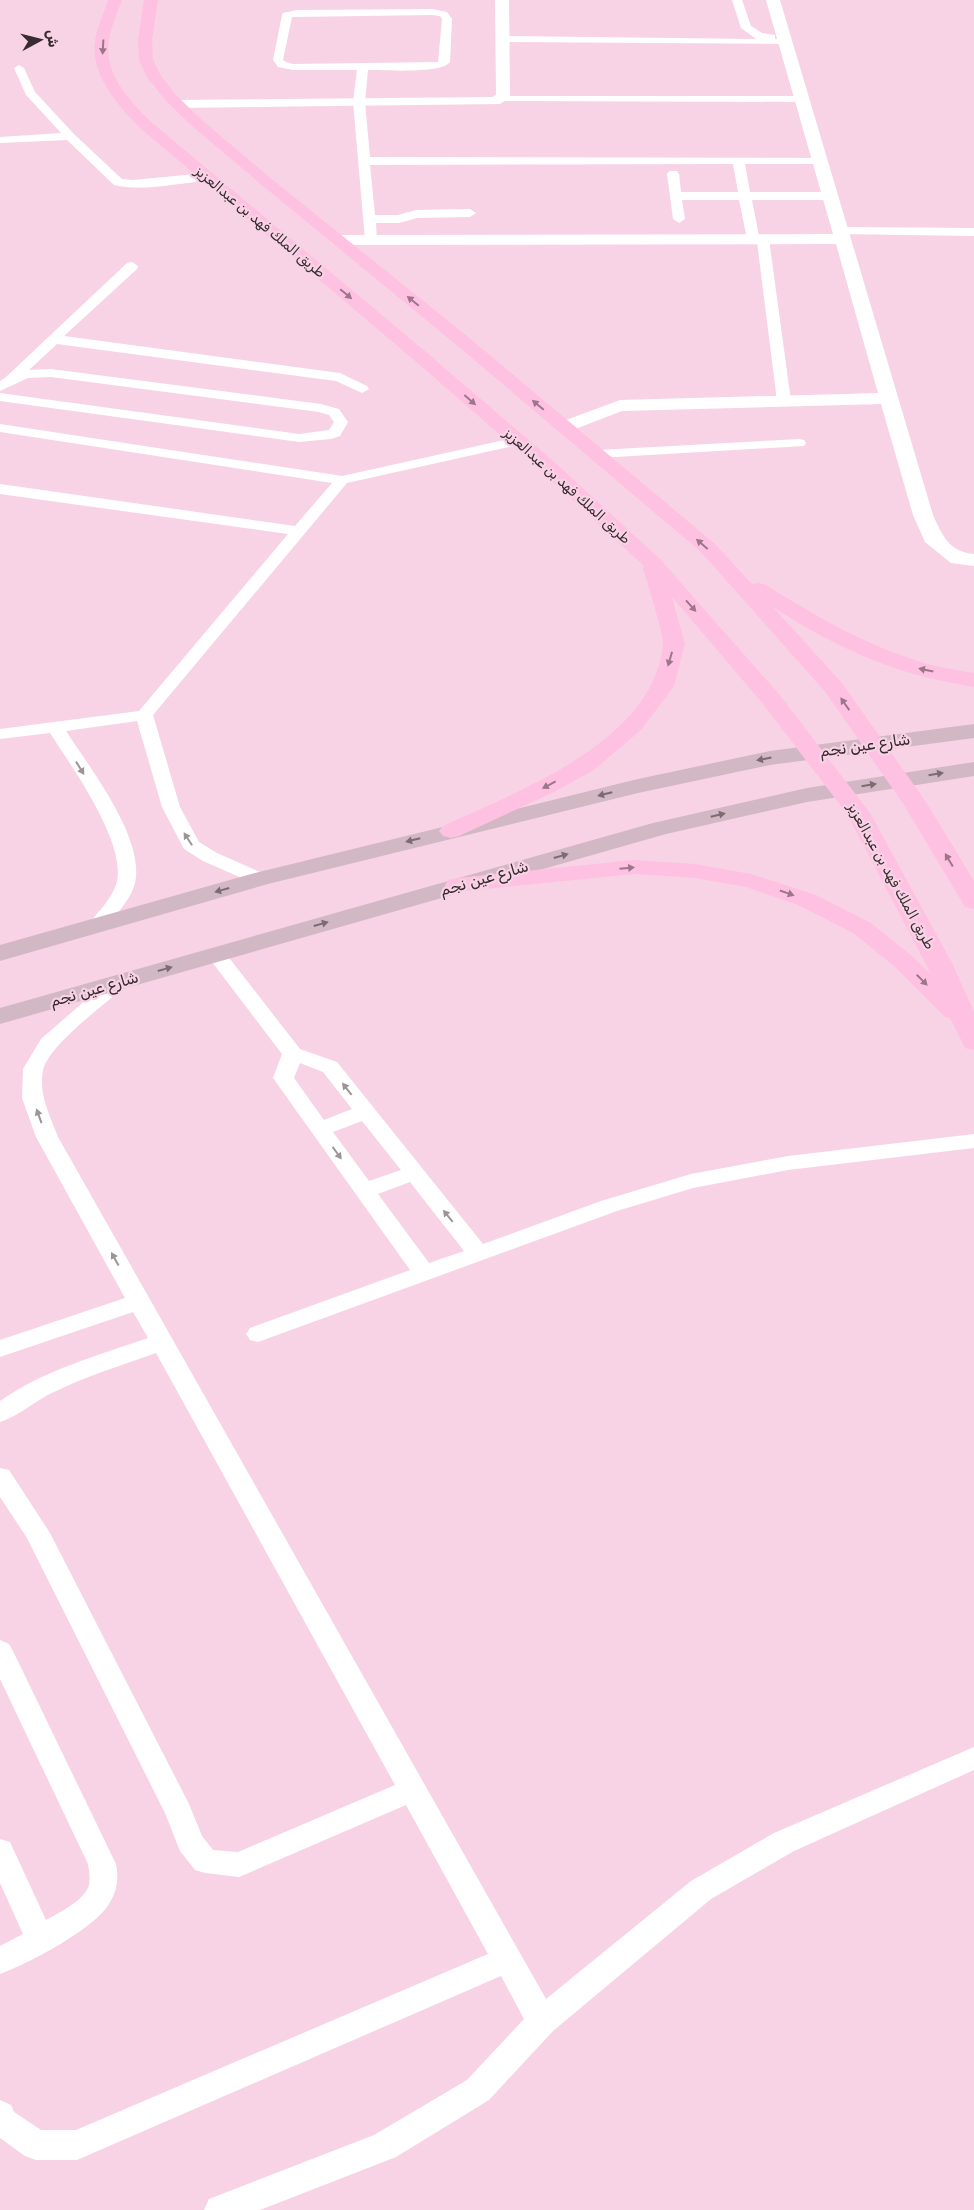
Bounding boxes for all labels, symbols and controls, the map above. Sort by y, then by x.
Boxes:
north arrow [15,15,65,65]
text: ش [43,29,62,49]
one-way arrow [99,39,107,55]
street label: طريق الملك فهد بن عبدالعزيز [191,162,329,282]
one-way arrow [340,289,353,300]
one-way arrow [407,296,420,307]
one-way arrow [463,394,476,405]
one-way arrow [532,399,545,410]
street label: طريق الملك فهد بن عبدالعزيز [499,424,634,548]
one-way arrow [696,538,709,549]
one-way arrow [685,599,697,611]
one-way arrow [666,652,674,667]
one-way arrow [919,666,934,674]
one-way arrow [840,697,850,711]
street label: شارع عين نجم [819,729,912,763]
one-way arrow [756,756,772,764]
one-way arrow [75,761,85,774]
one-way arrow [929,770,945,778]
one-way arrow [862,780,878,788]
one-way arrow [542,781,557,789]
one-way arrow [598,790,613,798]
street label: طريق الملك فهد بن عبدالعزيز [843,799,938,952]
one-way arrow [711,811,726,819]
one-way arrow [184,832,193,846]
one-way arrow [406,836,421,844]
one-way arrow [554,852,569,860]
one-way arrow [944,853,953,866]
street label: شارع عين نجم [438,856,531,902]
one-way arrow [620,863,636,871]
one-way arrow [215,886,230,894]
one-way arrow [780,889,795,897]
one-way arrow [313,920,328,928]
one-way arrow [157,965,172,973]
street label: شارع عين نجم [48,967,141,1013]
one-way arrow [916,973,928,985]
one-way arrow [342,1082,352,1095]
one-way arrow [35,1108,43,1123]
one-way arrow [332,1146,342,1160]
one-way arrow [443,1209,454,1222]
one-way arrow [111,1252,120,1266]

